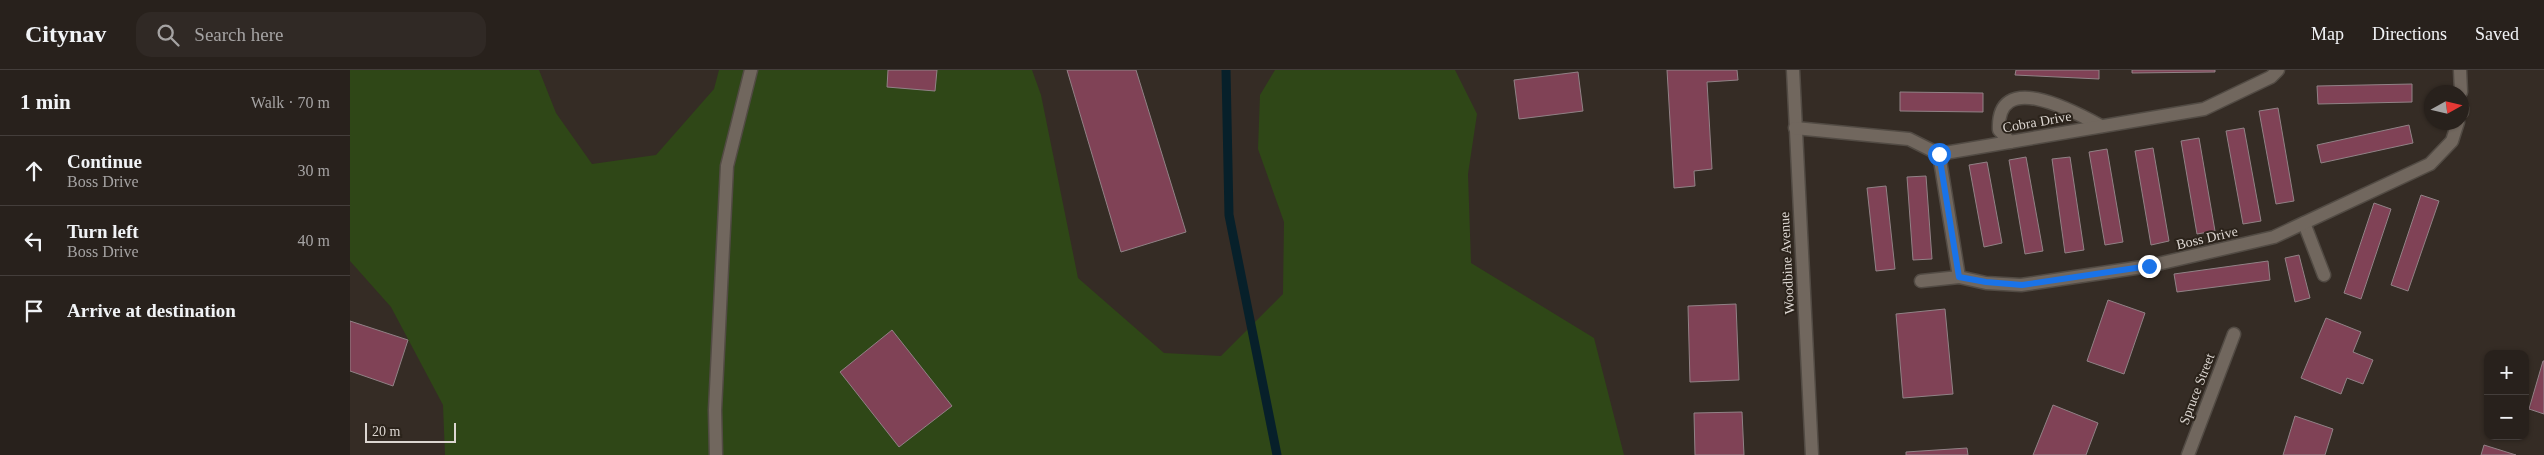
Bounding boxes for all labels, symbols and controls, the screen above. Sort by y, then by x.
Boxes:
search box [136,12,486,57]
text: Citynav [25,21,106,47]
icon: search [154,21,182,49]
text: Search here [194,24,283,45]
text: Map [2311,24,2344,44]
text: Directions [2372,24,2447,44]
text: Saved [2475,24,2519,44]
north arrow [2424,85,2469,130]
text: 1 min [20,90,71,114]
text: Walk · 70 m [251,94,330,111]
street label: Cobra Drive [2001,109,2073,135]
route start [1928,143,1951,166]
text: Continue [67,151,142,172]
icon: ahead [20,157,48,185]
text: 30 m [298,162,330,179]
text: Boss Drive [67,173,139,190]
street label: Woodbine Avenue [1777,211,1797,315]
text: Turn left [67,221,139,242]
street label: Boss Drive [2175,224,2239,252]
icon: left [20,227,48,255]
text: 40 m [298,232,330,249]
text: Boss Drive [67,243,139,260]
route end [2138,255,2161,278]
icon: arrive [20,297,48,325]
text: Arrive at destination [67,300,236,321]
map controls [2484,350,2529,440]
button: + [2484,350,2529,395]
street label: Spruce Street [2177,351,2217,427]
button: − [2484,395,2529,440]
scale bar [365,420,456,443]
text: 20 m [372,424,400,439]

